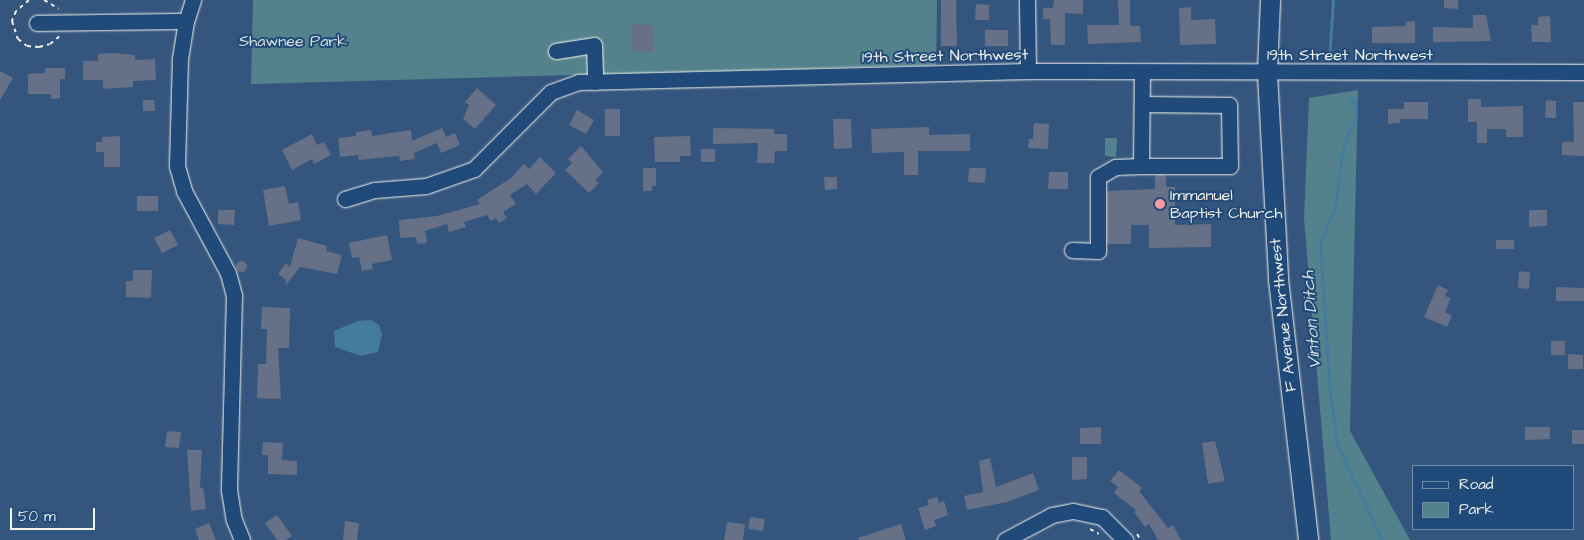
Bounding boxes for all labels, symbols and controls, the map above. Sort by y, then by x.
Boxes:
park label: Shawnee Park [239,31,347,51]
street label: 19th Street Northwest [862,45,1028,67]
street label: 19th Street Northwest [1267,45,1433,65]
place label: Immanuel Baptist Church [1170,185,1282,223]
marker: Immanuel Baptist Church [1154,198,1166,210]
street label: F Avenue Northwest [1265,237,1301,393]
water label: Vinton Ditch [1298,270,1326,370]
legend [1412,465,1574,530]
text: Road [1459,474,1493,495]
scale bar [12,498,98,530]
text: Park [1459,499,1494,520]
text: 50 m [18,506,56,527]

